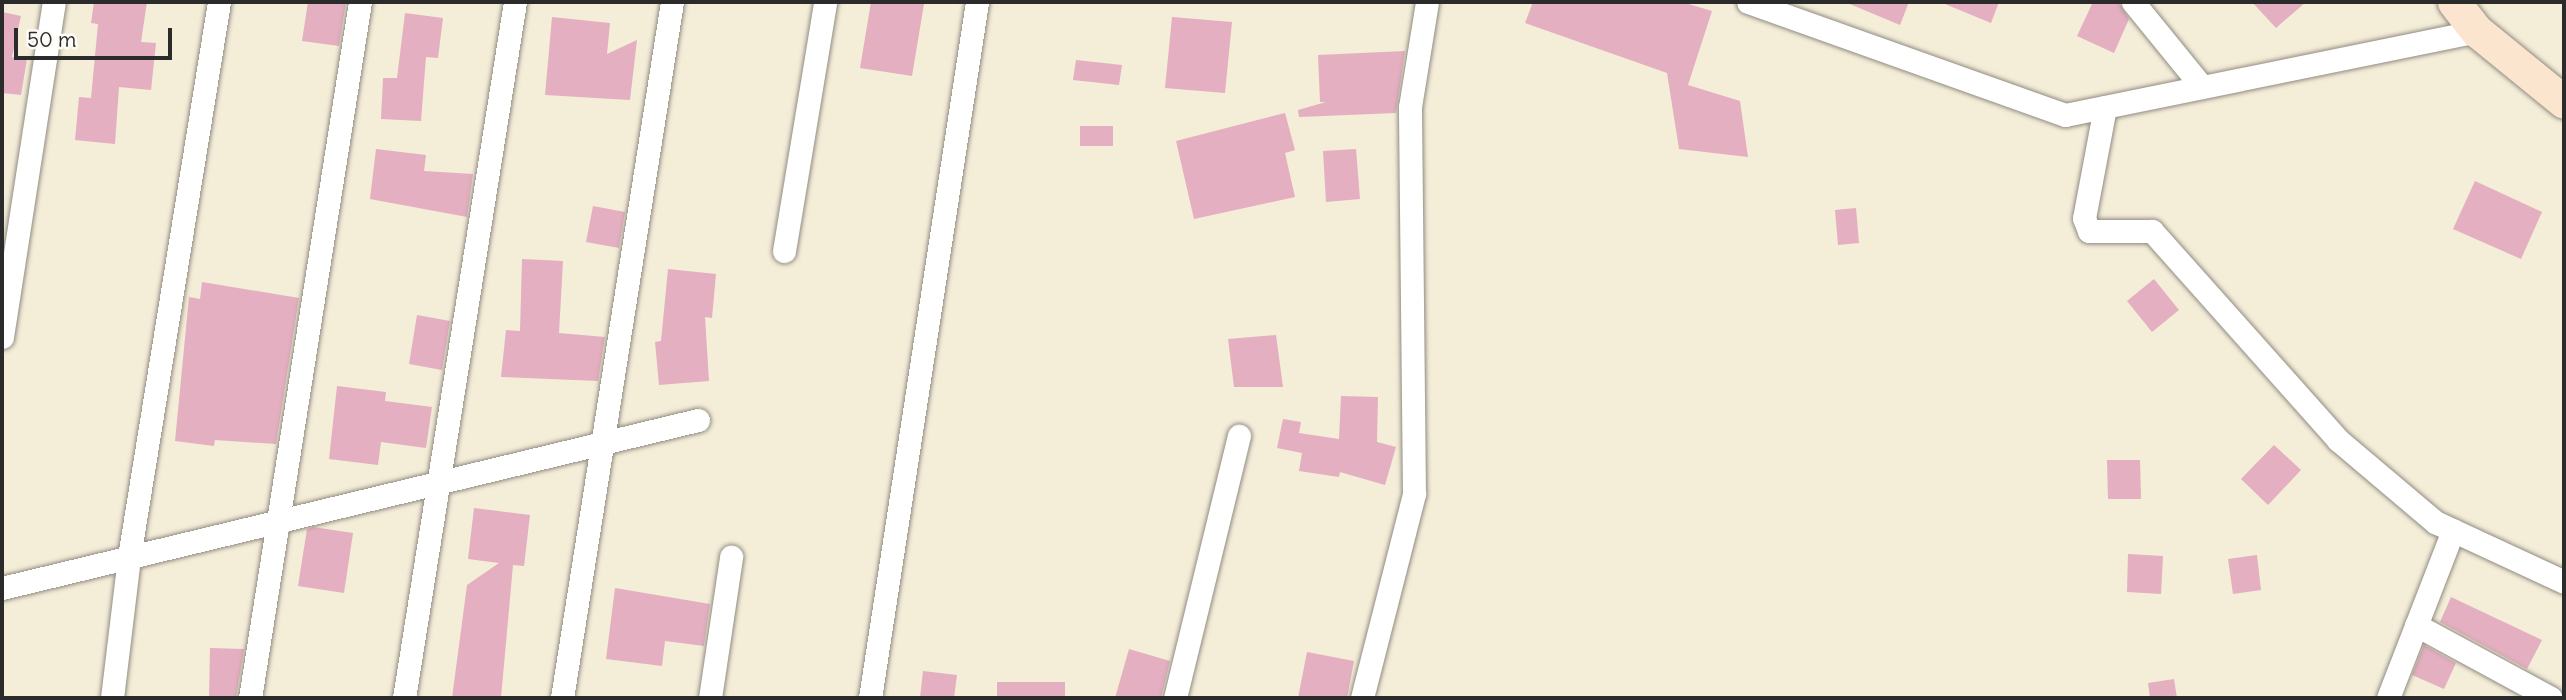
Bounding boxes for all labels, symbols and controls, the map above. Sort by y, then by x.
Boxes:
scale bar [18,14,175,58]
text: 50 m [27,26,76,53]

